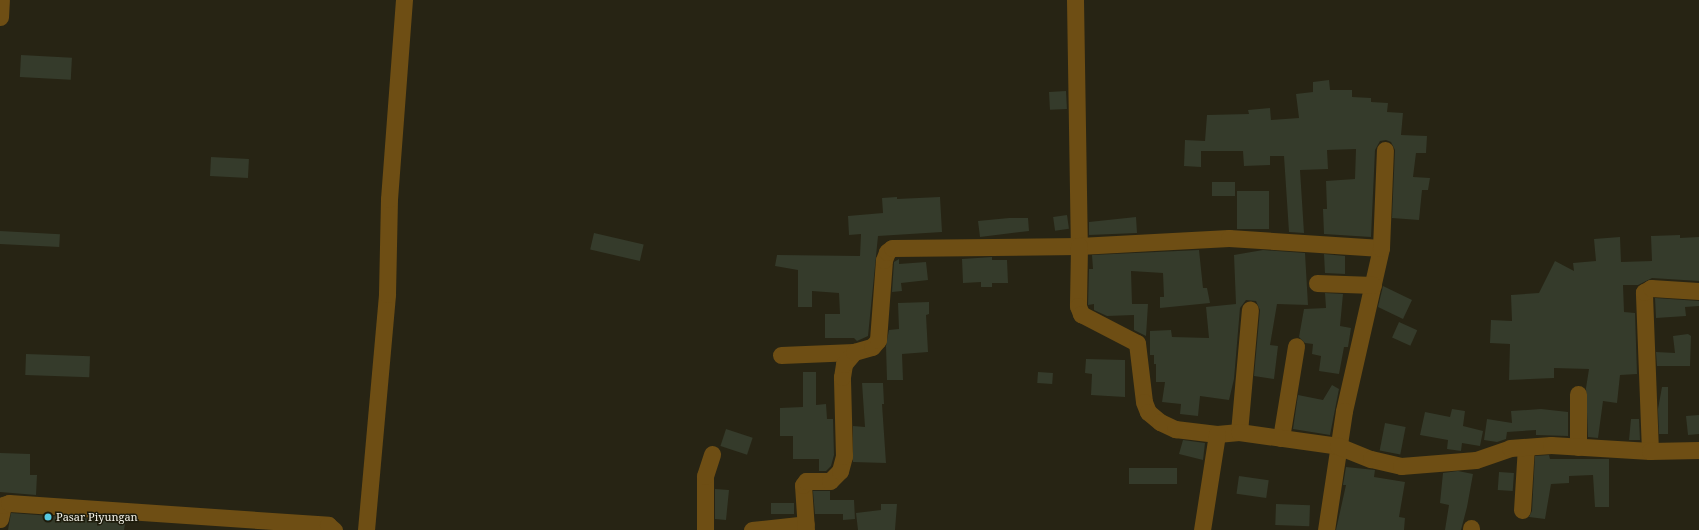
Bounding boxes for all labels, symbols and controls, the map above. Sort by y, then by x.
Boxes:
place label: Pasar Piyungan [56,510,138,524]
marker: Pasar Piyungan [43,512,53,522]

